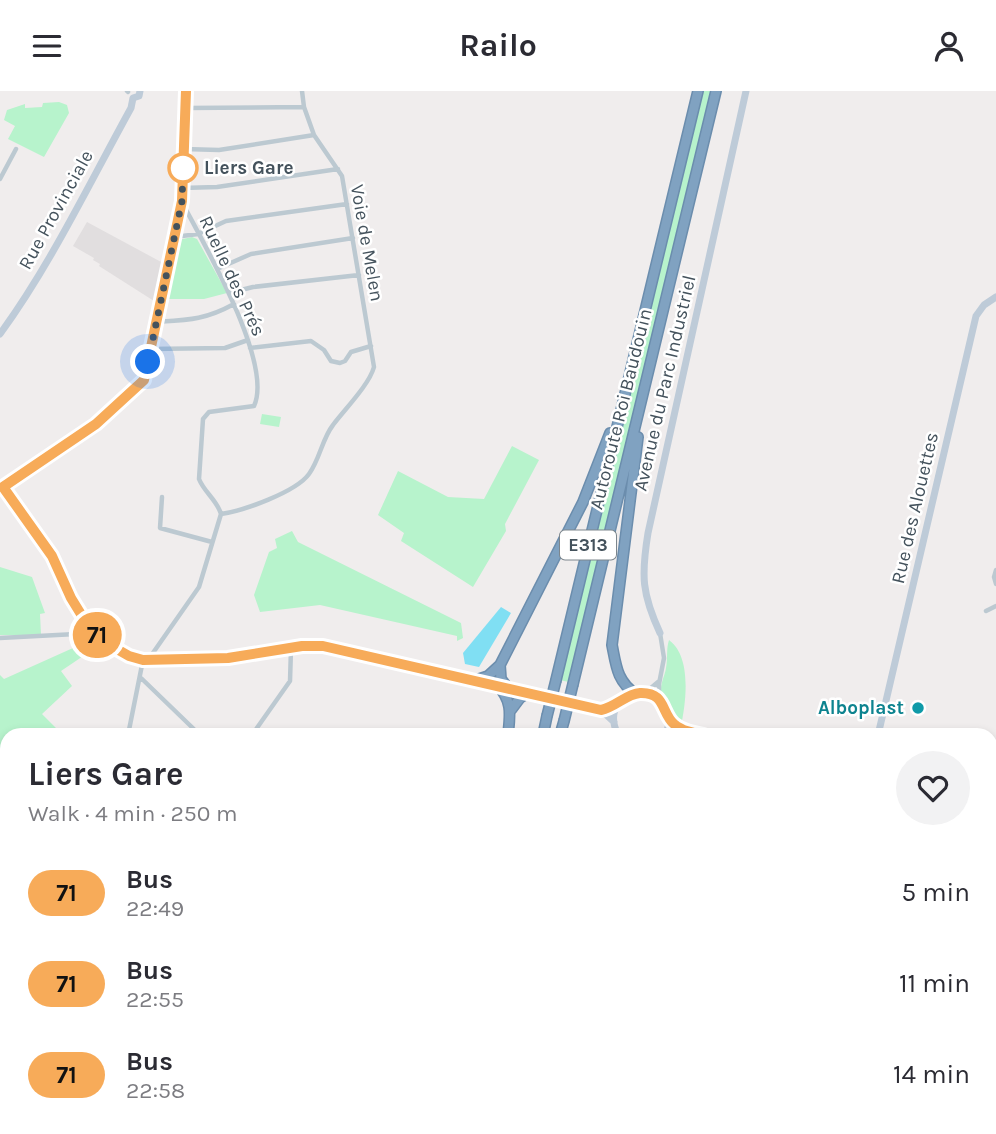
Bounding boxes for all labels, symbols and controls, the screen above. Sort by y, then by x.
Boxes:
icon: menu [28,27,66,65]
text: Railo [459,27,537,64]
icon: person [930,27,968,65]
street label: Rue Provinciale [14,147,98,273]
marker: Liers Gare [168,153,198,183]
place label: Liers Gare [204,157,293,179]
street label: Voie de Melen [346,183,388,303]
street label: Ruelle des Prés [194,212,270,340]
street label: Avenue du Parc Industriel [629,273,701,493]
street label: Autoroute Roi Baudouin [585,306,657,512]
your location [130,344,165,379]
street label: Rue des Alouettes [887,430,943,586]
road number: E313 [560,531,616,559]
line badge: 71 [66,612,128,658]
text: 71 [87,621,107,649]
place label: Alboplast [818,697,904,719]
marker: Alboplast [910,700,926,716]
button: heart [896,751,970,825]
text: Liers Gare [28,755,183,793]
text: Walk · 4 min · 250 m [28,800,237,827]
text: Bus [126,864,173,895]
text: 5 min [901,877,970,908]
text: 71 [56,879,77,907]
text: 22:49 [126,895,184,922]
text: Bus [126,955,173,986]
text: 11 min [899,968,970,999]
text: 71 [56,970,77,998]
text: 22:55 [126,986,184,1013]
text: Bus [126,1046,173,1077]
text: 14 min [893,1059,970,1090]
text: 71 [56,1061,77,1089]
text: 22:58 [126,1077,185,1104]

